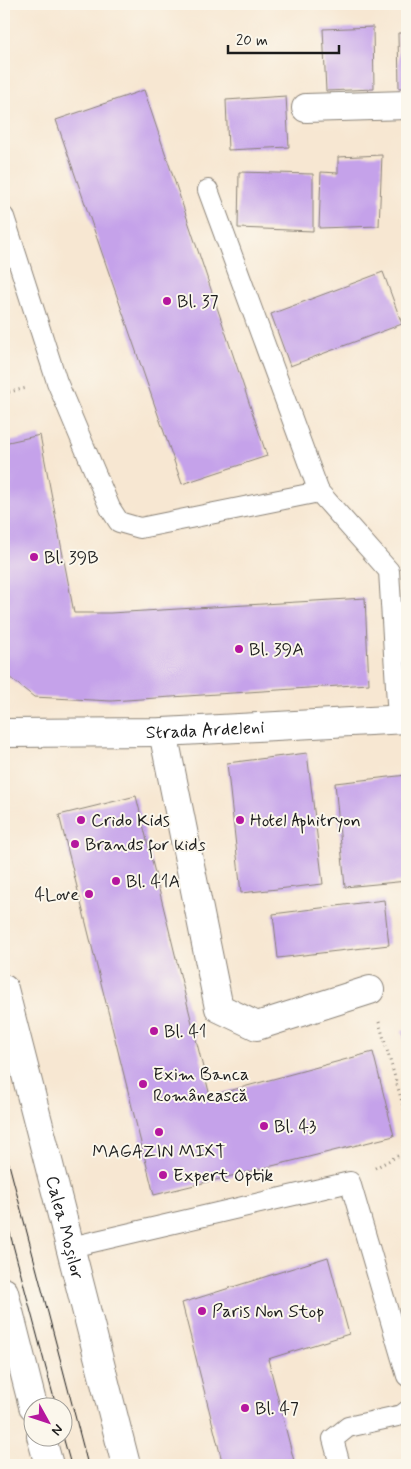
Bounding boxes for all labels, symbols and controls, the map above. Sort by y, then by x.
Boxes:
scale bar [228,22,340,54]
text: 20 m [236,31,268,51]
place label: Bl. 37 [177,290,219,314]
marker: Bl. 37 [161,295,173,307]
place label: Bl. 39B [44,546,99,570]
marker: Bl. 39B [28,551,40,563]
place label: Bl. 39A [249,638,304,662]
marker: Bl. 39A [233,643,245,655]
street label: Strada Ardeleni [146,716,265,745]
place label: Crido Kids [91,809,170,833]
place label: Hotel Aphitryon [250,809,361,834]
marker: Crido Kids [75,814,87,826]
marker: Hotel Aphitryon [234,814,246,826]
place label: Brands for kids [85,833,206,859]
marker: Brands for kids [69,838,81,850]
place label: Bl. 41A [126,870,180,894]
marker: Bl. 41A [110,875,122,887]
place label: 4Love [35,883,79,907]
marker: 4Love [83,888,95,900]
place label: Bl. 41 [164,1020,207,1044]
marker: Bl. 41 [148,1025,160,1037]
place label: Exim Banca Românească [153,1063,249,1108]
marker: Exim Banca Românească [137,1078,149,1090]
place label: Bl. 43 [274,1115,317,1139]
marker: Bl. 43 [258,1120,270,1132]
marker: MAGAZIN MIXT [153,1126,165,1138]
place label: MAGAZIN MIXT [92,1140,226,1164]
place label: Expert Optik [173,1164,273,1188]
marker: Expert Optik [157,1169,169,1181]
street label: Calea Moșilor [39,1173,89,1282]
place label: Paris Non Stop [212,1300,324,1324]
marker: Paris Non Stop [196,1305,208,1317]
north arrow [22,1396,72,1446]
place label: Bl. 47 [255,1397,299,1421]
marker: Bl. 47 [239,1402,251,1414]
text: N [47,1420,67,1439]

